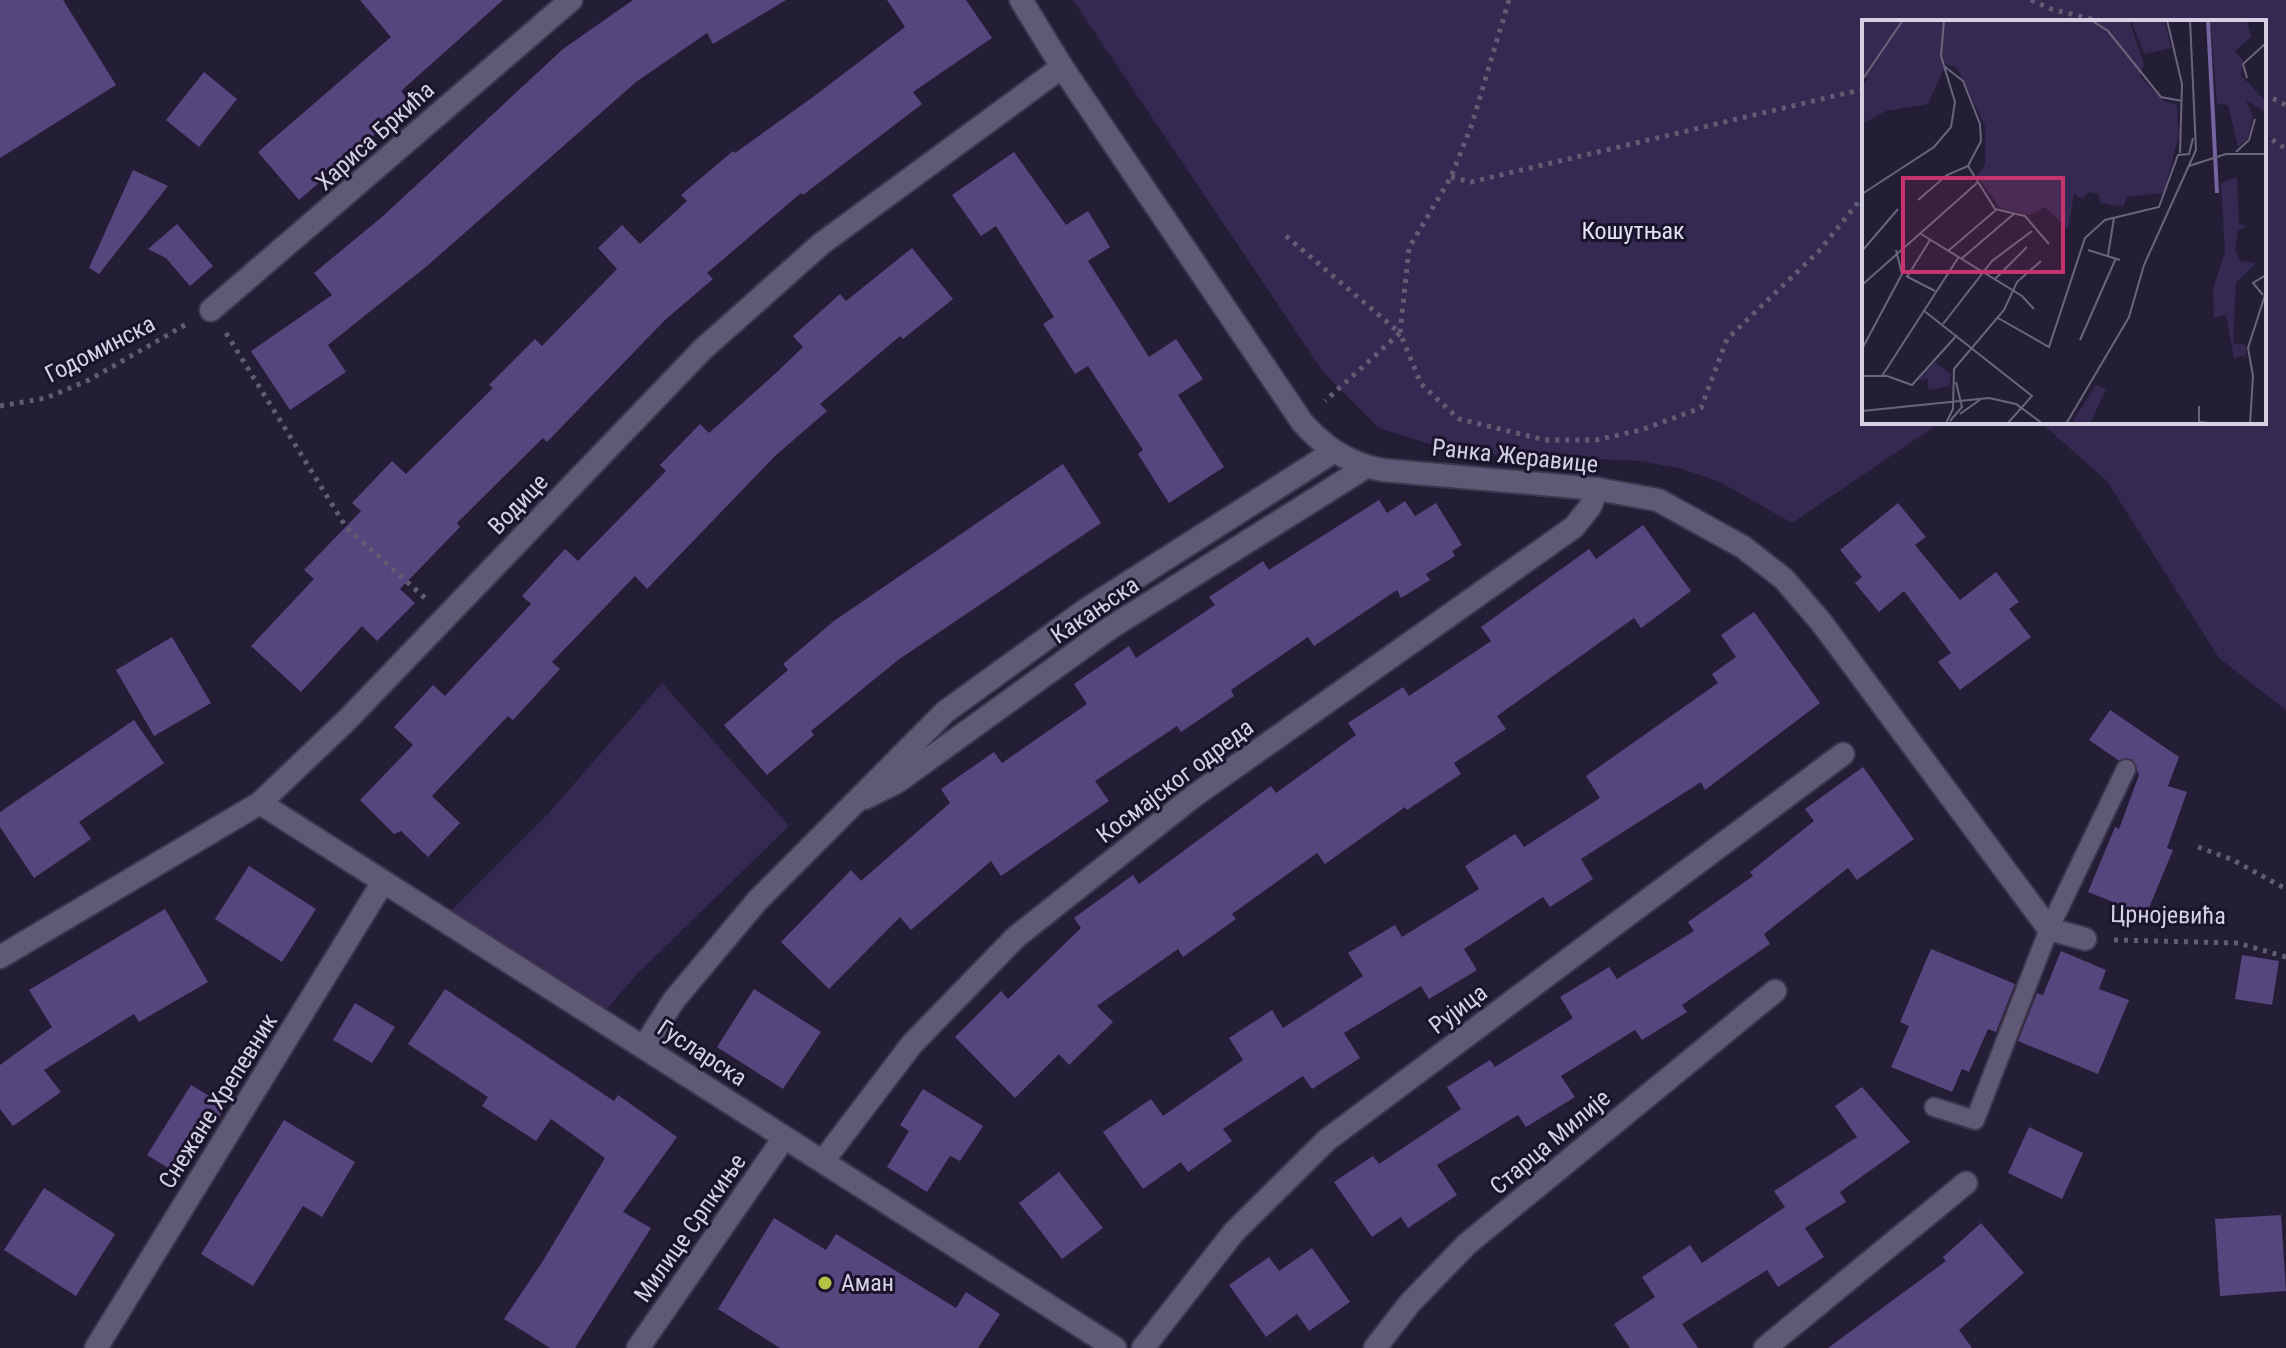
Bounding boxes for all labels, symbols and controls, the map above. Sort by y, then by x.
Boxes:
inset map [1862,20,2266,424]
street label: Хариса Бркића [310,76,440,196]
park label: Кошутњак [1581,217,1685,245]
street label: Годоминска [40,309,160,389]
street label: Ранка Жеравице [1431,433,1599,479]
street label: Водице [482,468,554,540]
street label: Какањска [1046,570,1144,650]
street label: Космајског одреда [1091,713,1259,849]
street label: Црнојевића [2110,900,2226,930]
street label: Рујица [1424,978,1492,1040]
street label: Снежане Хрепевник [153,1008,283,1194]
street label: Гусларска [652,1014,752,1092]
street label: Старца Милије [1484,1084,1616,1200]
street label: Милице Српкиње [628,1148,752,1308]
place label: Аман [841,1269,894,1297]
marker: Аман [816,1274,834,1292]

